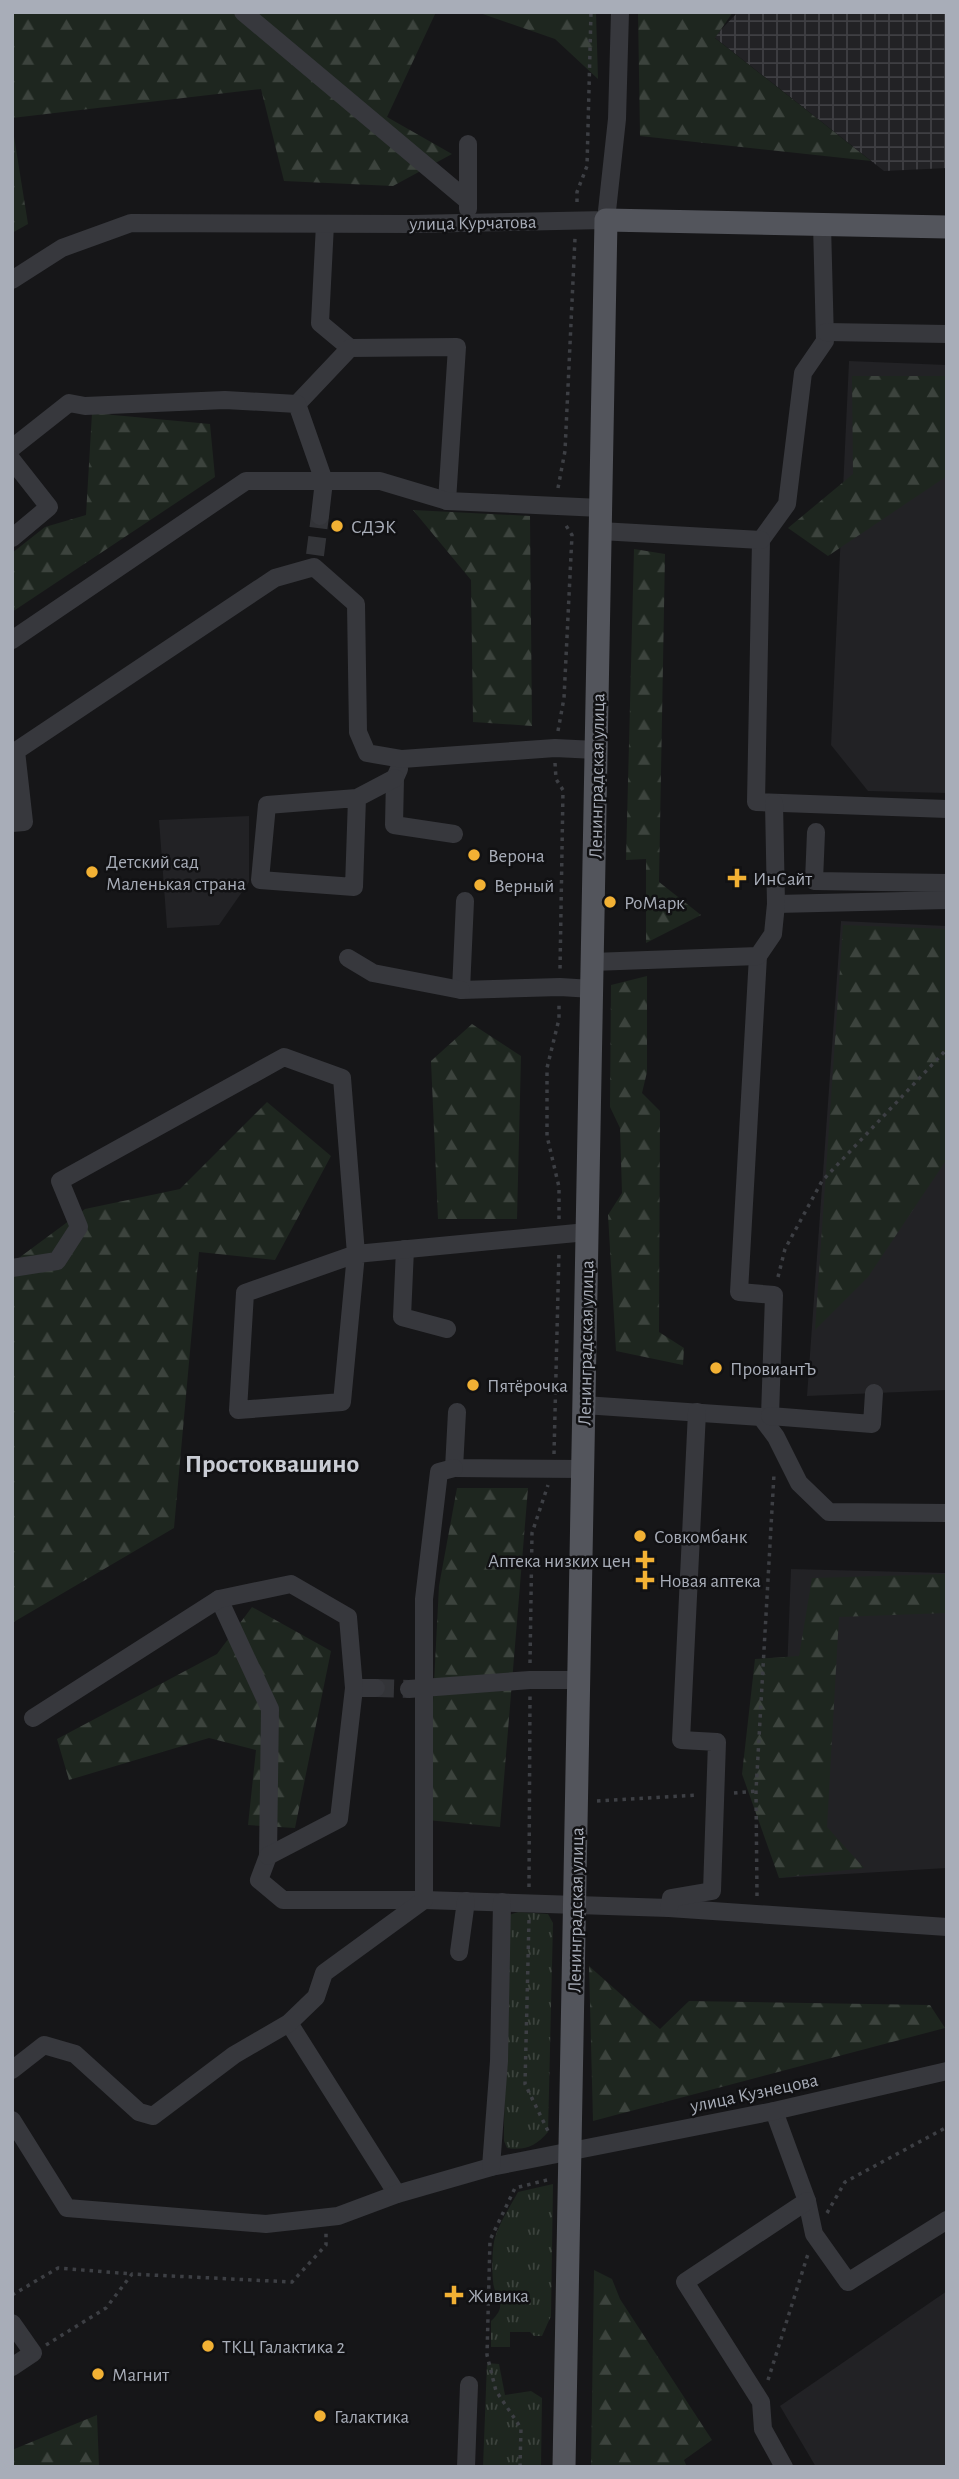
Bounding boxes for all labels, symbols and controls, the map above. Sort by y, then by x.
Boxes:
street label: улица Курчатова [408,213,537,234]
marker: СДЭК [329,518,345,534]
place label: СДЭК [351,518,396,537]
street label: Ленинградская улица [587,693,608,859]
marker: Верона [466,847,482,863]
place label: Верона [488,847,545,866]
place label: Детский сад Маленькая страна [106,853,246,894]
marker: Детский сад Маленькая страна [84,864,100,880]
marker: ИнСайт [727,868,747,888]
place label: ИнСайт [753,870,812,889]
marker: Верный [472,877,488,893]
place label: Верный [494,877,554,896]
marker: РоМарк [602,894,618,910]
place label: РоМарк [624,894,685,913]
street label: Ленинградская улица [576,1260,597,1426]
marker: ПровиантЪ [708,1360,724,1376]
place label: ПровиантЪ [730,1360,816,1379]
marker: Пятёрочка [465,1377,481,1393]
place label: Пятёрочка [487,1377,568,1396]
district label: Простоквашино [185,1451,360,1477]
marker: Совкомбанк [632,1528,648,1544]
place label: Совкомбанк [654,1528,748,1547]
place label: Аптека низких цен [488,1552,631,1571]
marker: Аптека низких цен [637,1552,653,1568]
marker: Новая аптека [637,1572,653,1588]
place label: Новая аптека [659,1572,761,1591]
street label: Ленинградская улица [566,1827,587,1993]
street label: улица Кузнецова [688,2071,820,2116]
marker: Живика [446,2287,462,2303]
place label: Живика [468,2287,529,2306]
marker: ТКЦ Галактика 2 [200,2338,216,2354]
place label: ТКЦ Галактика 2 [222,2338,346,2357]
marker: Магнит [90,2366,106,2382]
place label: Магнит [112,2366,169,2385]
marker: Галактика [312,2408,328,2424]
place label: Галактика [334,2408,409,2427]

